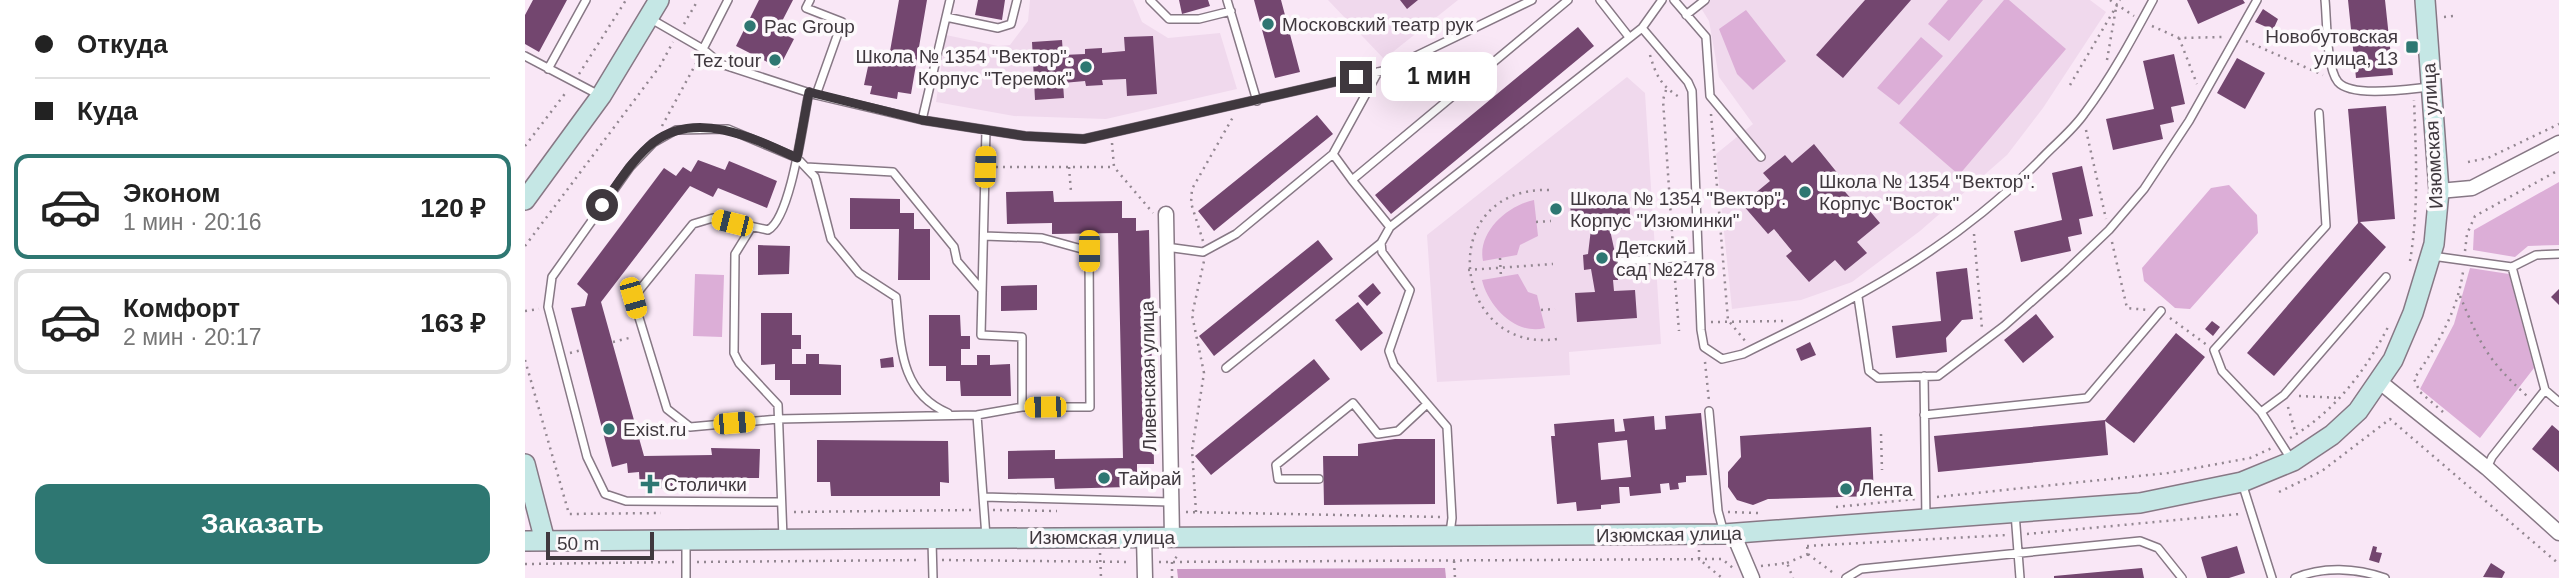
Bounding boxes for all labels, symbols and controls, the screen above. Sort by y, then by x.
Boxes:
place label: Московский театр рук [1282,14,1474,35]
place label: Pac Group [764,16,855,37]
marker: Московский театр рук [1260,16,1276,32]
marker: Pac Group [742,18,758,34]
place label: Новобутовская улица, 13 [2265,26,2398,69]
text: Откуда [77,29,168,59]
marker: Новобутовская улица, 13 [2404,39,2420,55]
place label: Школа № 1354 "Вектор". Корпус "Теремок" [856,46,1072,89]
place label: Tez tour [693,50,762,71]
marker: Tez tour [767,52,783,68]
callout: 1 мин [1381,52,1496,102]
marker: Школа № 1354 "Вектор". Корпус "Теремок" [1078,59,1094,75]
route end [1340,61,1372,93]
street label: Изюмская улица [2418,62,2447,209]
text: 1 мин [1407,63,1471,89]
text: Куда [77,96,138,126]
car [974,146,997,188]
place label: Школа № 1354 "Вектор". Корпус "Восток" [1819,171,2035,214]
icon: car [39,175,102,238]
text: Эконом [123,178,221,208]
marker: Школа № 1354 "Вектор". Корпус "Восток" [1797,184,1813,200]
place label: Школа № 1354 "Вектор". Корпус "Изюминки" [1570,188,1786,231]
route start [586,189,618,221]
text: 120 ₽ [420,193,486,223]
marker: Школа № 1354 "Вектор". Корпус "Изюминки" [1548,201,1564,217]
car [710,208,755,238]
text: 1 мин · 20:16 [123,209,262,235]
car [1079,230,1100,272]
place label: Детский сад №2478 [1616,237,1715,280]
marker: Детский сад №2478 [1594,250,1610,266]
car [618,275,649,321]
icon: car [39,290,102,353]
text: Комфорт [123,293,240,323]
street label: Ливенская улица [1137,300,1160,451]
text: 163 ₽ [420,308,486,338]
text: 2 мин · 20:17 [123,324,262,350]
car [1024,396,1067,418]
car [713,411,756,435]
place label: Exist.ru [623,419,686,440]
marker: Exist.ru [601,421,617,437]
place label: Тайрай [1118,468,1182,489]
marker: Тайрай [1096,470,1112,486]
place label: Столички [664,474,747,495]
marker: Столички [642,476,658,492]
place label: Лента [1860,479,1913,500]
marker: Лента [1838,481,1854,497]
button: Заказать [35,484,490,564]
street label: Изюмская улица [1596,523,1743,546]
street label: Изюмская улица [1029,527,1175,548]
scale bar [546,529,655,561]
text: 50 m [557,533,599,554]

